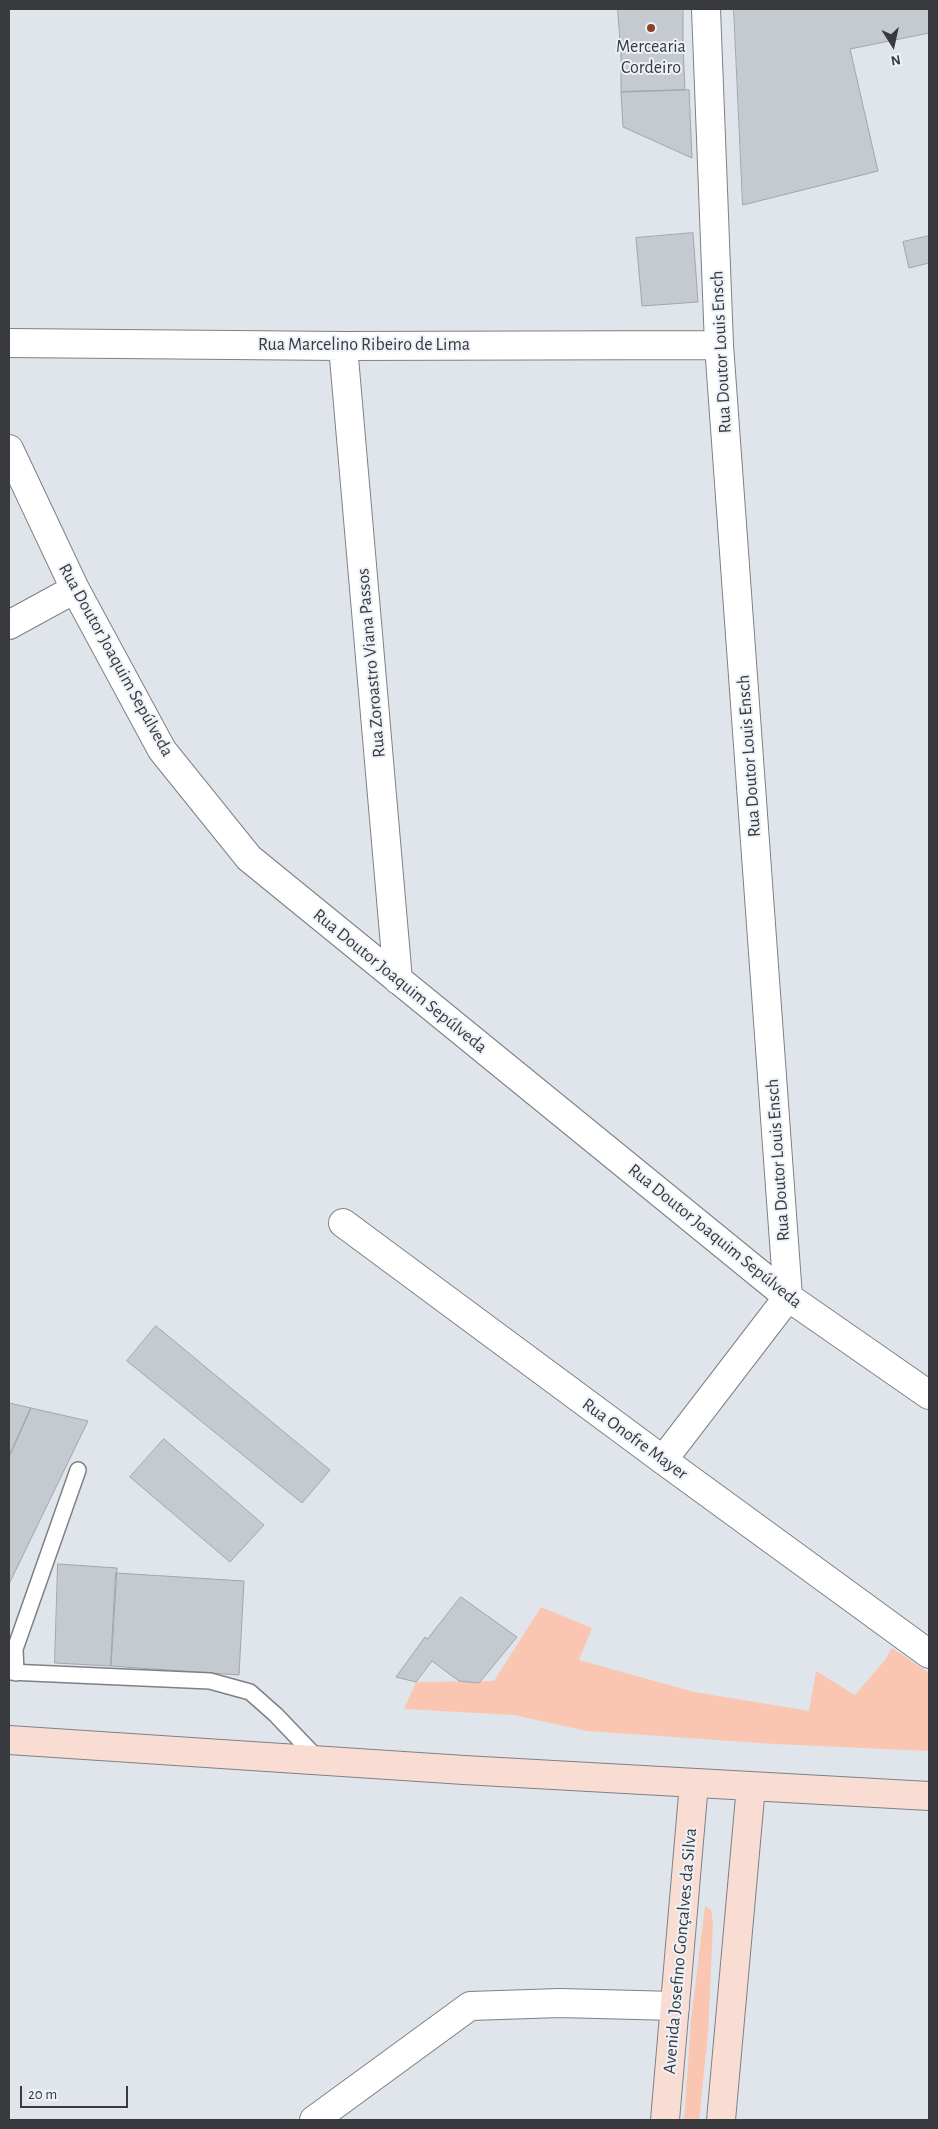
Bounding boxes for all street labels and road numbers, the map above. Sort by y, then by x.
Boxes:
street label: Rua Doutor Louis Ensch [706,270,736,434]
street label: Rua Marcelino Ribeiro de Lima [258,334,470,356]
street label: Rua Doutor Joaquim Sepúlveda [54,560,178,760]
street label: Rua Zoroastro Viana Passos [352,567,390,759]
street label: Rua Doutor Louis Ensch [733,674,765,838]
street label: Rua Doutor Joaquim Sepúlveda [309,904,491,1058]
street label: Rua Doutor Louis Ensch [762,1078,794,1242]
street label: Rua Doutor Joaquim Sepúlveda [624,1159,806,1313]
street label: Rua Onofre Mayer [578,1393,692,1485]
street label: Avenida Josefino Gonçalves da Silva [658,1827,702,2075]

